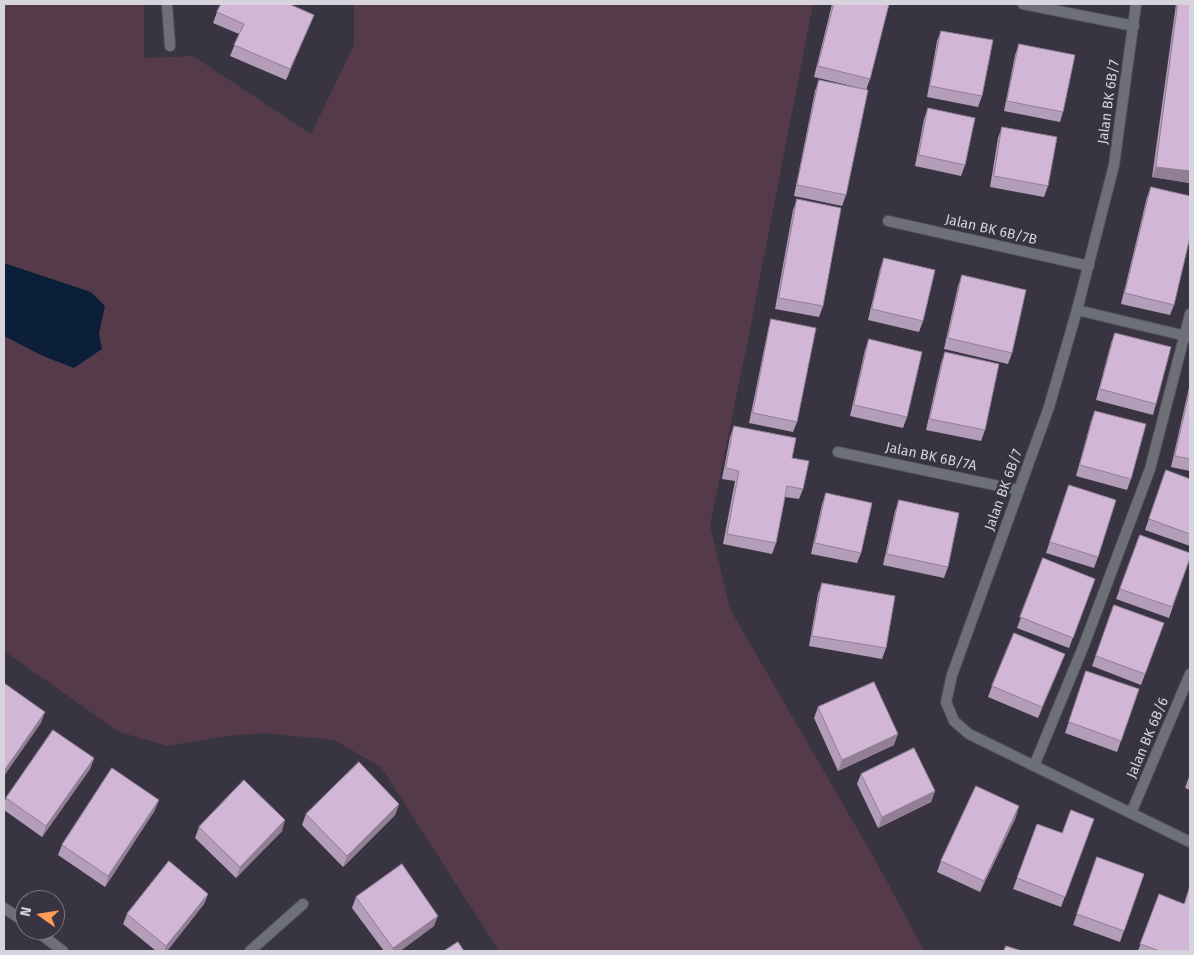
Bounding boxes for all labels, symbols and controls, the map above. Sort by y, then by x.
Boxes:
street label: Jalan BK 6B/7 [1095,59,1123,145]
street label: Jalan BK 6B/7B [943,211,1039,249]
street label: Jalan BK 6B/7A [884,439,978,475]
street label: Jalan BK 6B/7 [982,447,1026,533]
street label: Jalan BK 6B/6 [1123,695,1173,781]
north arrow [15,890,65,940]
text: N [17,905,35,918]

